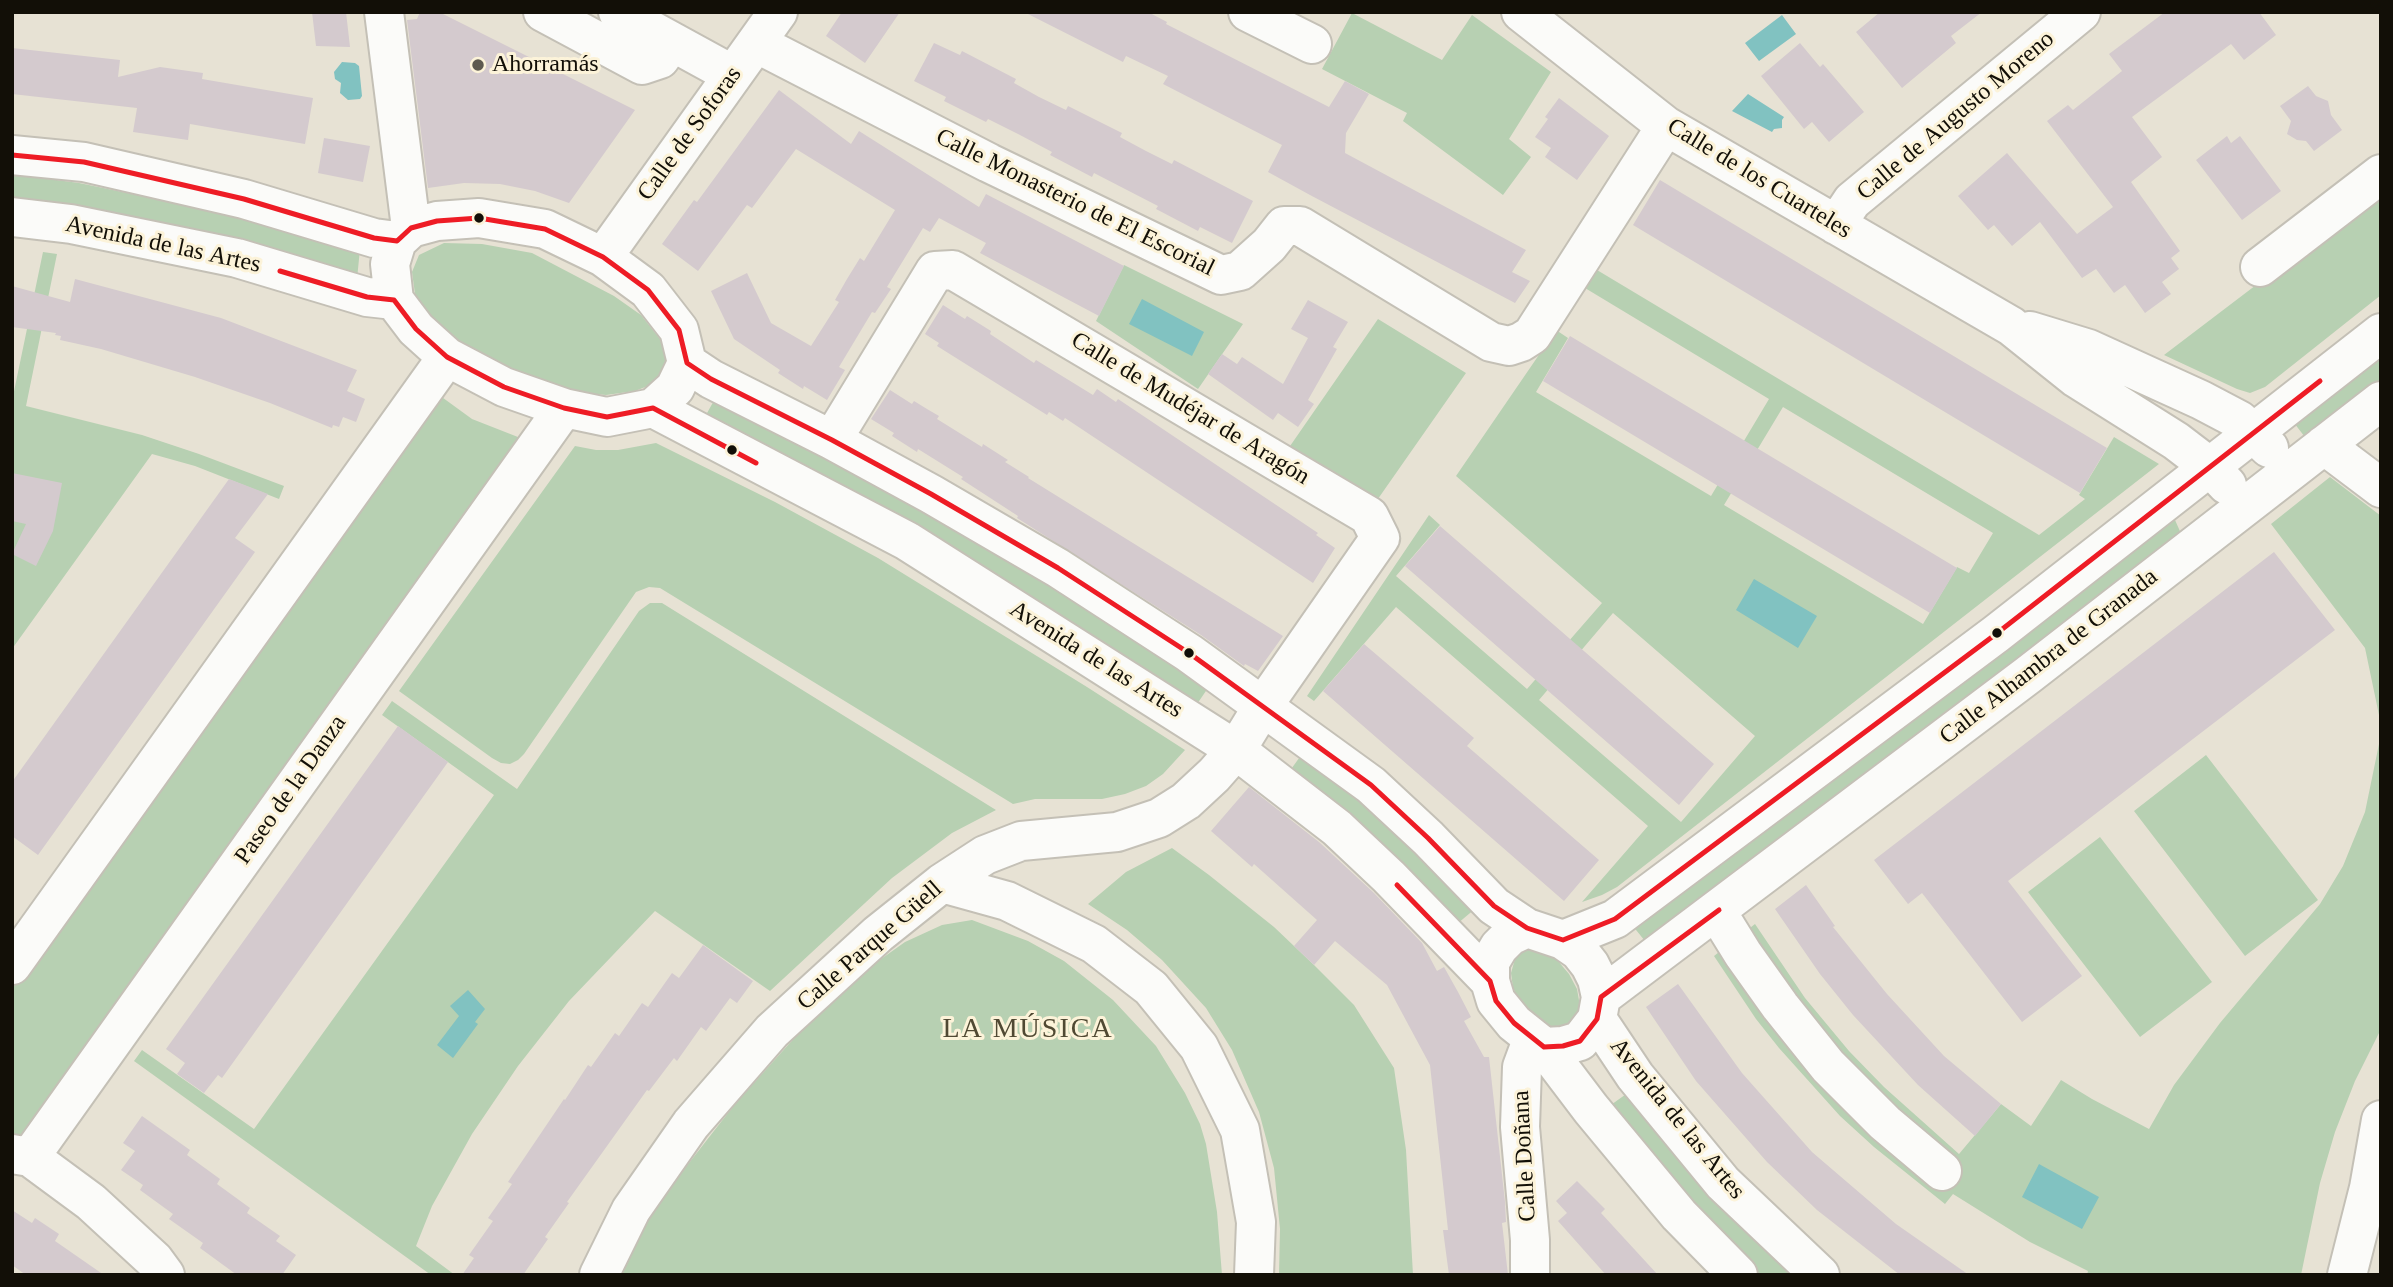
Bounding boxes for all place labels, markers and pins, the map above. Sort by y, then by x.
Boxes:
place label: Ahorramás [492,51,599,79]
marker: Ahorramás [470,57,486,73]
unlabelled marker [472,211,486,225]
unlabelled marker [725,443,739,457]
unlabelled marker [1990,626,2004,640]
unlabelled marker [1182,646,1196,660]

